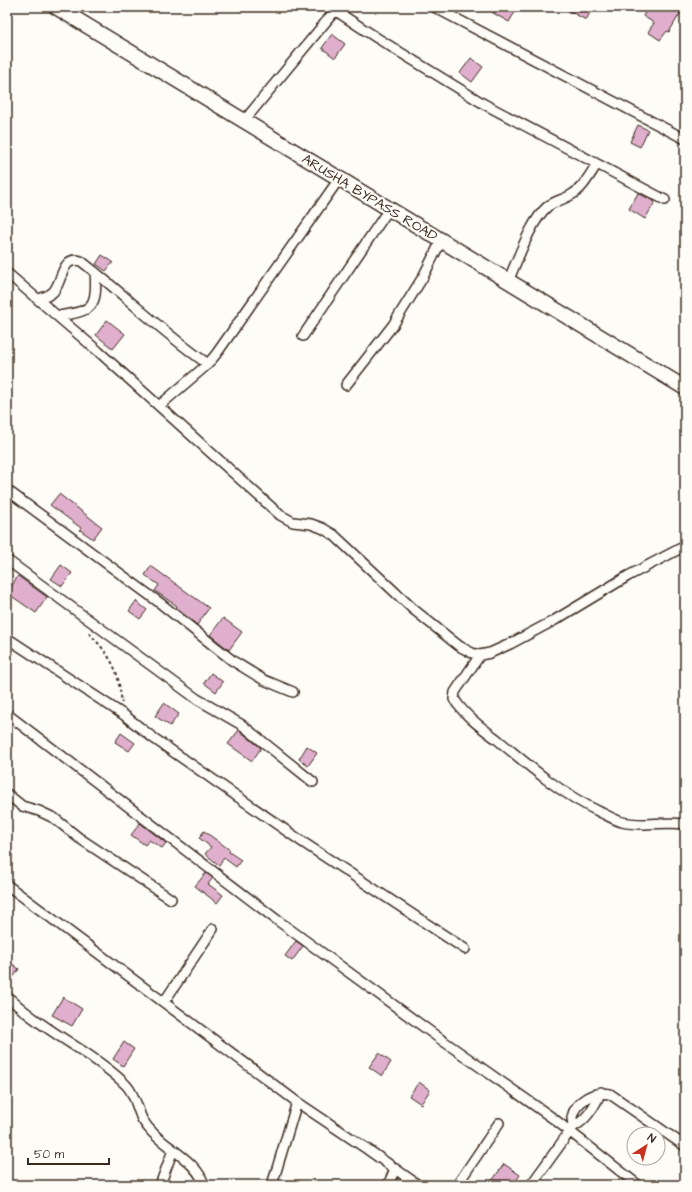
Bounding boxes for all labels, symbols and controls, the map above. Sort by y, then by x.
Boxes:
street label: ARUSHA BYPASS ROAD [298,149,441,246]
north arrow [626,1126,666,1166]
text: N [644,1130,659,1146]
scale bar [28,1140,109,1166]
text: 50 m [34,1146,65,1163]

